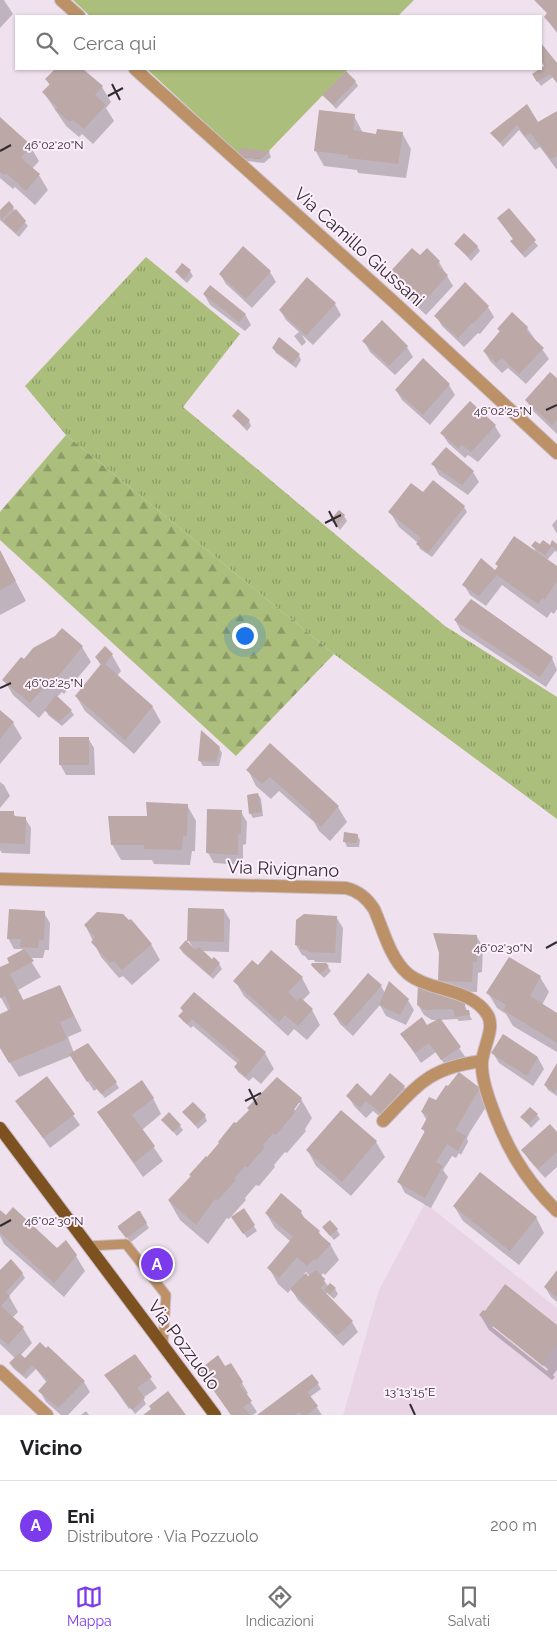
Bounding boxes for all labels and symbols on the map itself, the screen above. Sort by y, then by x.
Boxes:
text: 46°02'20"N [24,138,84,152]
street label: Via Camillo Giussani [290,183,429,310]
text: 46°02'25"N [474,404,532,418]
your location [232,623,258,649]
text: 46°02'25"N [25,676,83,690]
street label: Via Rivignano [227,856,340,881]
text: 46°02'30"N [473,941,533,955]
text: 46°02'30"N [24,1214,84,1228]
pin: A [141,1245,173,1283]
street label: Via Pozzuolo [144,1296,225,1394]
text: 13°13'15"E [385,1385,435,1399]

